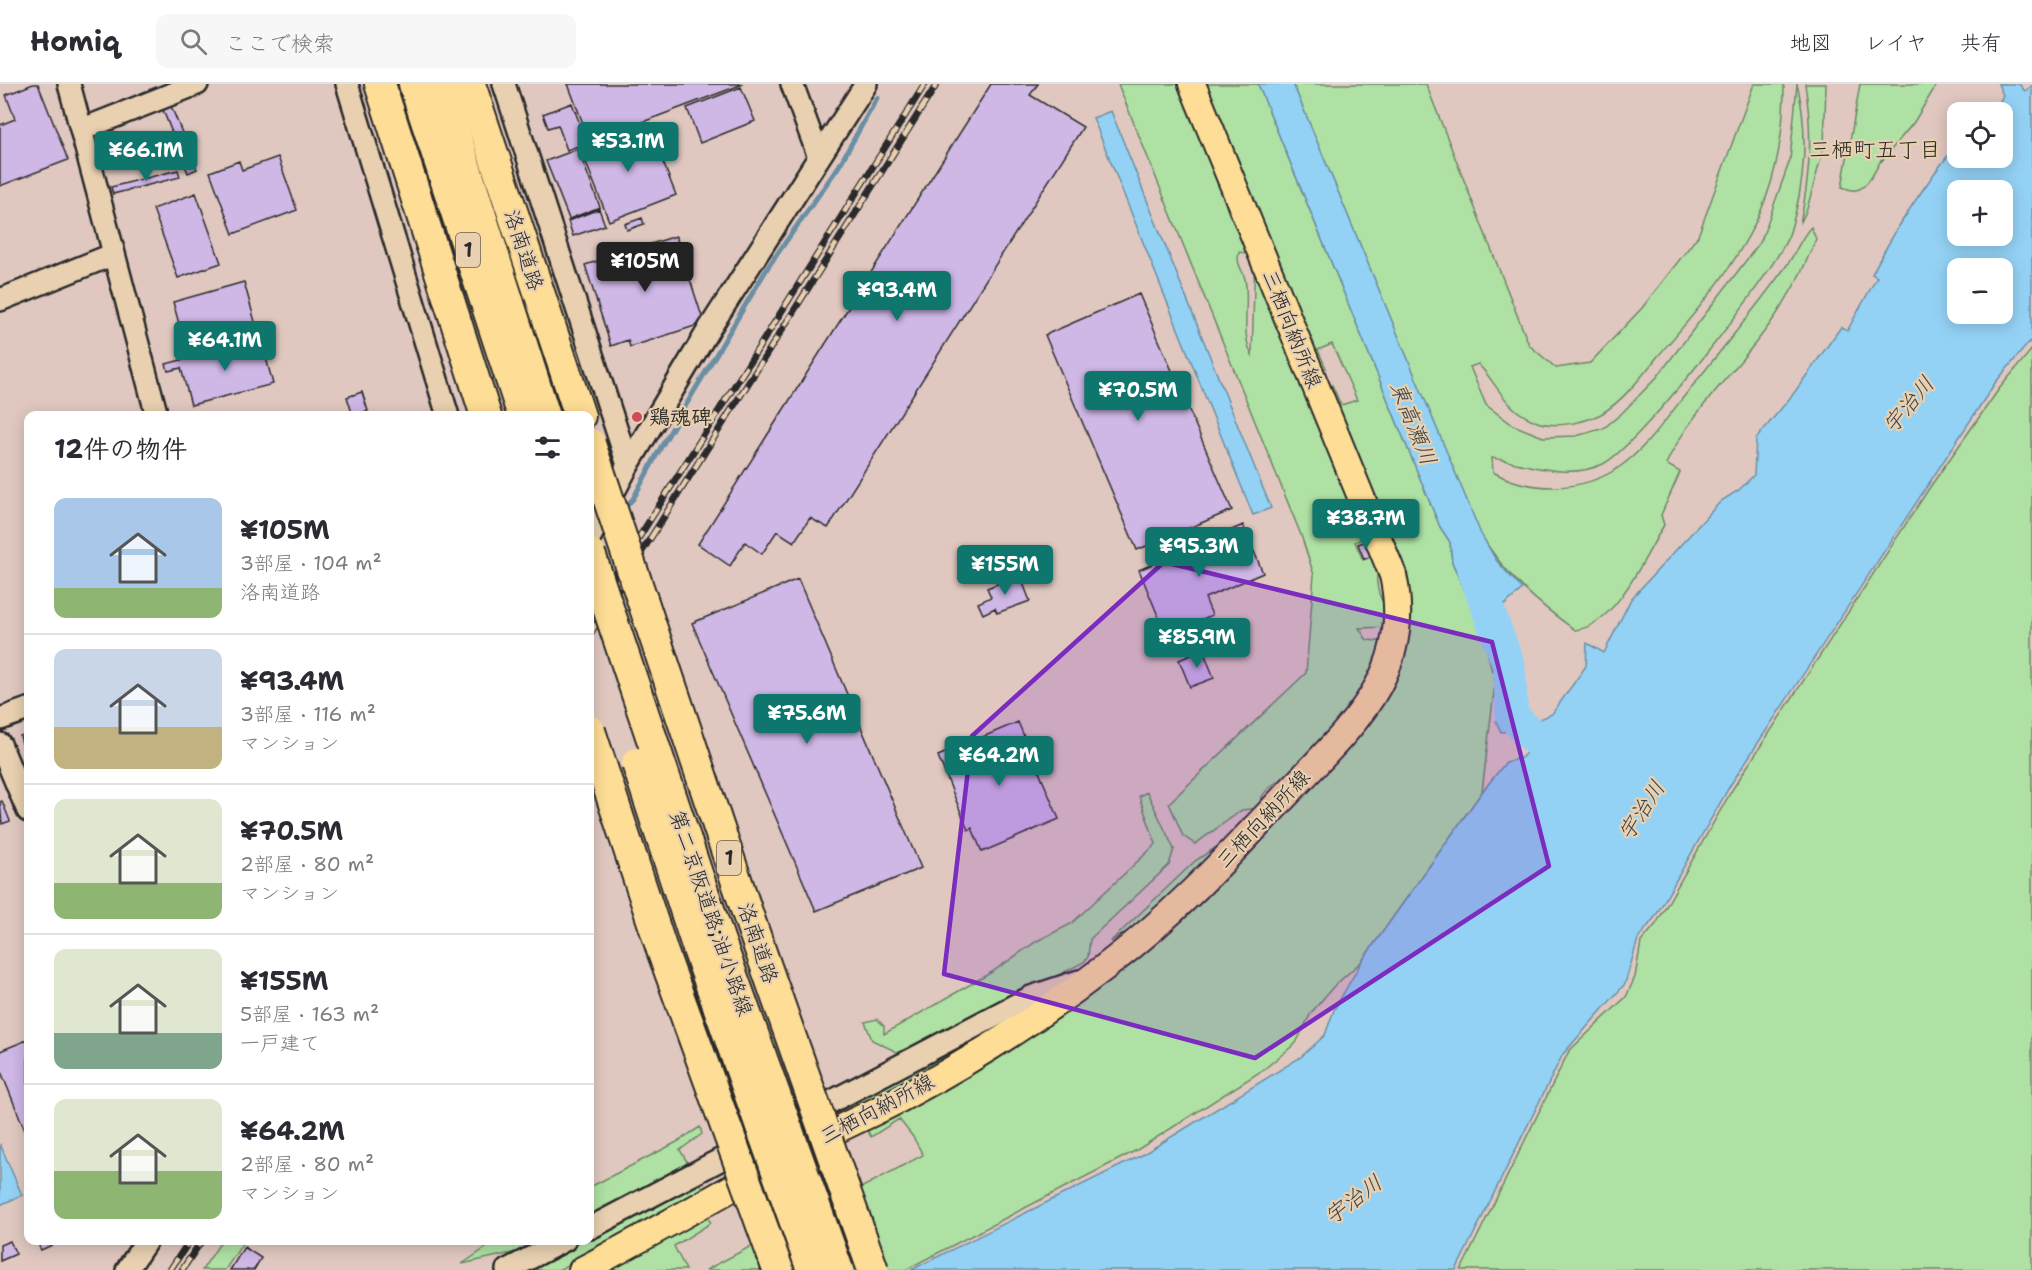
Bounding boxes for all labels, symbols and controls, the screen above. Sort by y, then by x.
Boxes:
search box [156,14,576,68]
text: Homiq [30,22,120,60]
icon: search [177,25,210,58]
text: ここで検索 [225,29,335,58]
text: 地図 [1790,29,1832,57]
text: レイヤ [1865,29,1927,57]
text: 共有 [1960,29,2002,57]
map controls [1947,102,2013,324]
button: locate [1947,102,2013,168]
pin: ¥53.1M [579,122,677,173]
text: ¥53.1M [591,128,665,154]
pin: ¥66.1M [97,131,195,182]
district label: 三栖町五丁目 [1809,135,1941,164]
text: ¥66.1M [108,137,184,163]
button: + [1947,180,2013,246]
street label: 洛南道路 [498,206,550,294]
road number: 1 [456,233,480,267]
pin: ¥105M [603,242,687,293]
text: ¥105M [610,248,680,274]
button: − [1947,258,2013,324]
street label: 三栖向納所線 [1255,265,1329,393]
pin: ¥93.4M [848,271,946,322]
text: ¥93.4M [857,277,937,303]
pin: ¥64.1M [176,321,274,372]
text: ¥64.1M [188,327,262,353]
water label: 宇治川 [1876,370,1941,439]
pin: ¥70.5M [1089,371,1187,422]
text: ¥70.5M [1098,377,1178,403]
water label: 東高瀬川 [1384,377,1443,469]
place label: 鶏魂碑 [649,403,712,431]
marker: 鶏魂碑 [630,410,644,424]
text: 12件の物件 [54,431,187,466]
icon: filters [531,431,564,464]
pin: ¥38.7M [1317,499,1415,550]
text: ¥38.7M [1326,505,1406,531]
text: ¥105M [240,512,330,547]
icon: home [102,522,174,594]
pin: ¥95.3M [1150,527,1248,578]
text: ¥95.3M [1159,533,1239,559]
pin: ¥155M [963,545,1047,596]
text: 3部屋 · 104 m² [240,550,382,576]
text: ¥155M [971,551,1039,577]
text: 洛南道路 [240,579,320,605]
pin: ¥85.9M [1148,618,1246,669]
text: ¥85.9M [1158,624,1236,650]
text: ¥93.4M [240,663,344,698]
icon: home [102,673,174,745]
pin: ¥75.6M [758,694,856,745]
text: ¥75.6M [767,700,847,726]
text: 3部屋 · 116 m² [240,701,376,727]
text: マンション [240,730,339,756]
pin: ¥64.2M [950,736,1048,787]
text: ¥64.2M [959,742,1039,768]
street label: 三栖向納所線 [1210,763,1316,875]
water label: 宇治川 [1611,775,1672,846]
street label: 第二京阪道路;油小路線 [663,806,759,1020]
text: ¥70.5M [240,813,343,848]
icon: home [102,823,174,895]
road number: 1 [717,841,741,875]
text: 2部屋 · 80 m² [240,851,374,877]
text: マンション [240,880,339,906]
street label: 洛南道路 [731,899,785,987]
text: ¥155M [240,963,328,998]
icon: home [102,973,174,1045]
text: 5部屋 · 163 m² [240,1001,379,1027]
text: 一戸建て [240,1030,320,1056]
street label: 三栖向納所線 [815,1067,939,1151]
text: ¥64.2M [240,1113,345,1148]
icon: home [102,1123,174,1195]
text: 2部屋 · 80 m² [240,1151,374,1177]
water label: 宇治川 [1318,1168,1388,1231]
text: マンション [240,1180,339,1206]

